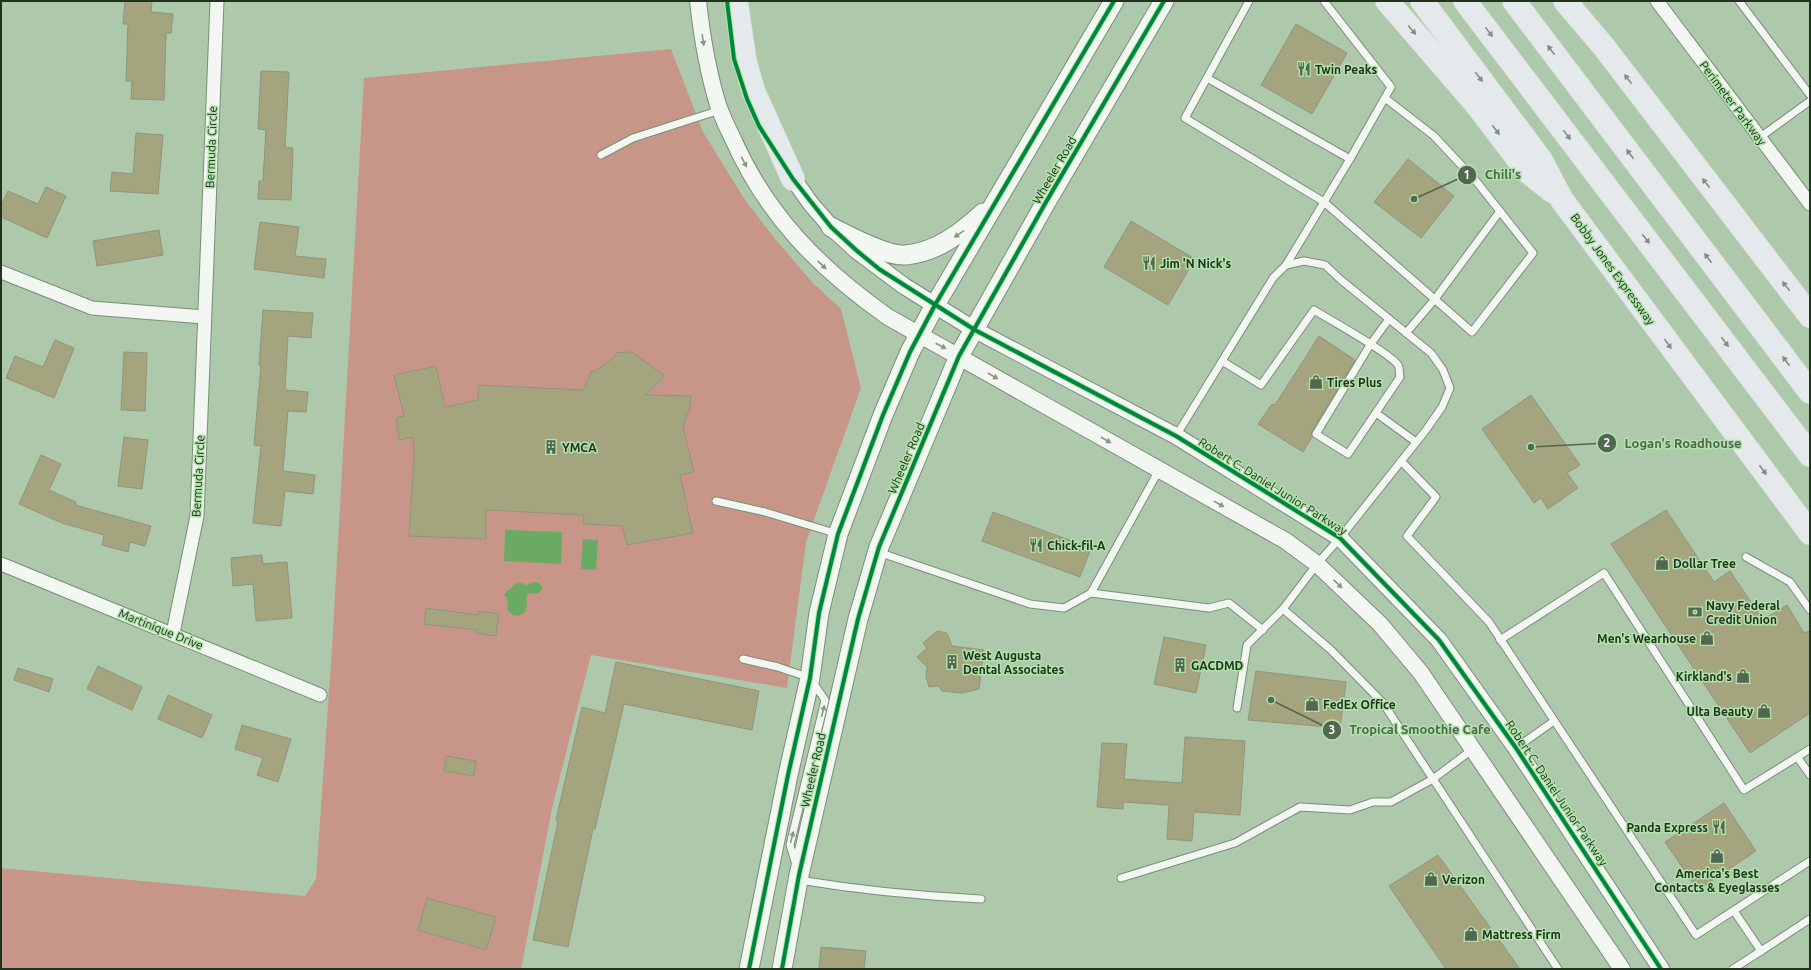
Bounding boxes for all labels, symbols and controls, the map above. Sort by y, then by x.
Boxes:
one-way arrow [1408,25,1417,36]
one-way arrow [1484,27,1492,37]
one-way arrow [700,34,706,46]
one-way arrow [1547,45,1555,56]
street label: Perimeter Parkway [1697,58,1769,148]
restaurant icon: Twin Peaks [1296,61,1312,77]
place label: Twin Peaks [1315,63,1377,76]
one-way arrow [1475,72,1483,82]
one-way arrow [1624,74,1632,84]
street label: Bermuda Circle [203,106,219,188]
one-way arrow [1492,124,1500,135]
one-way arrow [1563,130,1572,141]
street label: Wheeler Road [1029,134,1079,206]
one-way arrow [1626,148,1634,159]
one-way arrow [741,156,747,168]
callout: Chili's [1457,162,1530,187]
text: Chili's [1485,167,1521,181]
text: 1 [1464,168,1470,181]
one-way arrow [1702,177,1711,188]
street label: Bobby Jones Expressway [1568,211,1658,327]
one-way arrow [953,230,964,238]
one-way arrow [1642,233,1651,244]
one-way arrow [1704,252,1712,263]
restaurant icon: Jim 'N Nick's [1141,255,1157,271]
place label: Jim 'N Nick's [1160,257,1231,270]
one-way arrow [817,260,827,270]
one-way arrow [1782,280,1790,291]
one-way arrow [1721,337,1729,348]
one-way arrow [1664,338,1672,349]
one-way arrow [935,343,947,349]
one-way arrow [1782,356,1791,367]
one-way arrow [987,372,999,379]
shop icon: Tires Plus [1308,374,1324,390]
place label: Tires Plus [1327,376,1382,389]
street label: Wheeler Road [885,421,927,495]
callout: Logan's Roadhouse [1597,431,1750,456]
street label: Bermuda Circle [189,435,207,517]
street label: Robert C. Daniel Junior Parkway [1196,435,1350,537]
text: 2 [1604,436,1611,449]
text: Logan's Roadhouse [1624,436,1742,450]
one-way arrow [1100,437,1112,443]
building icon: YMCA [543,439,559,455]
place label: YMCA [562,441,597,454]
one-way arrow [1758,465,1767,476]
one-way arrow [1213,501,1225,507]
restaurant icon: Chick-fil-A [1028,537,1044,553]
place label: Chick-fil-A [1047,539,1106,552]
shop icon: Dollar Tree [1654,555,1670,571]
place label: Dollar Tree [1673,557,1736,570]
one-way arrow [1333,579,1343,589]
place label: Navy Federal Credit Union [1706,599,1780,626]
bank icon: Navy Federal Credit Union [1687,604,1703,620]
street label: Martinique Drive [117,606,205,652]
shop icon: Men's Wearhouse [1699,630,1715,646]
place label: Men's Wearhouse [1597,632,1696,645]
place label: West Augusta Dental Associates [963,649,1064,676]
building icon: West Augusta Dental Associates [944,654,960,670]
building icon: GACDMD [1172,657,1188,673]
place label: GACDMD [1191,659,1244,672]
shop icon: Kirkland's [1735,668,1751,684]
place label: Kirkland's [1676,670,1732,683]
shop icon: FedEx Office [1304,696,1320,712]
place label: FedEx Office [1323,698,1396,711]
shop icon: Ulta Beauty [1756,703,1772,719]
one-way arrow [820,705,826,717]
place label: Ulta Beauty [1687,705,1754,718]
callout: Tropical Smoothie Cafe [1322,717,1499,742]
street label: Robert C. Daniel Junior Parkway [1503,718,1611,868]
text: Tropical Smoothie Cafe [1349,722,1491,736]
text: 3 [1329,723,1335,736]
street label: Wheeler Road [798,732,828,808]
restaurant icon: Panda Express [1711,819,1727,835]
place label: Panda Express [1626,821,1708,834]
one-way arrow [790,831,796,844]
shop icon: America's Best Contacts & Eyeglasses [1709,848,1725,864]
place label: America's Best Contacts & Eyeglasses [1654,867,1780,894]
shop icon: Verizon [1423,871,1439,887]
place label: Verizon [1442,873,1485,886]
shop icon: Mattress Firm [1463,926,1479,942]
place label: Mattress Firm [1482,928,1561,941]

